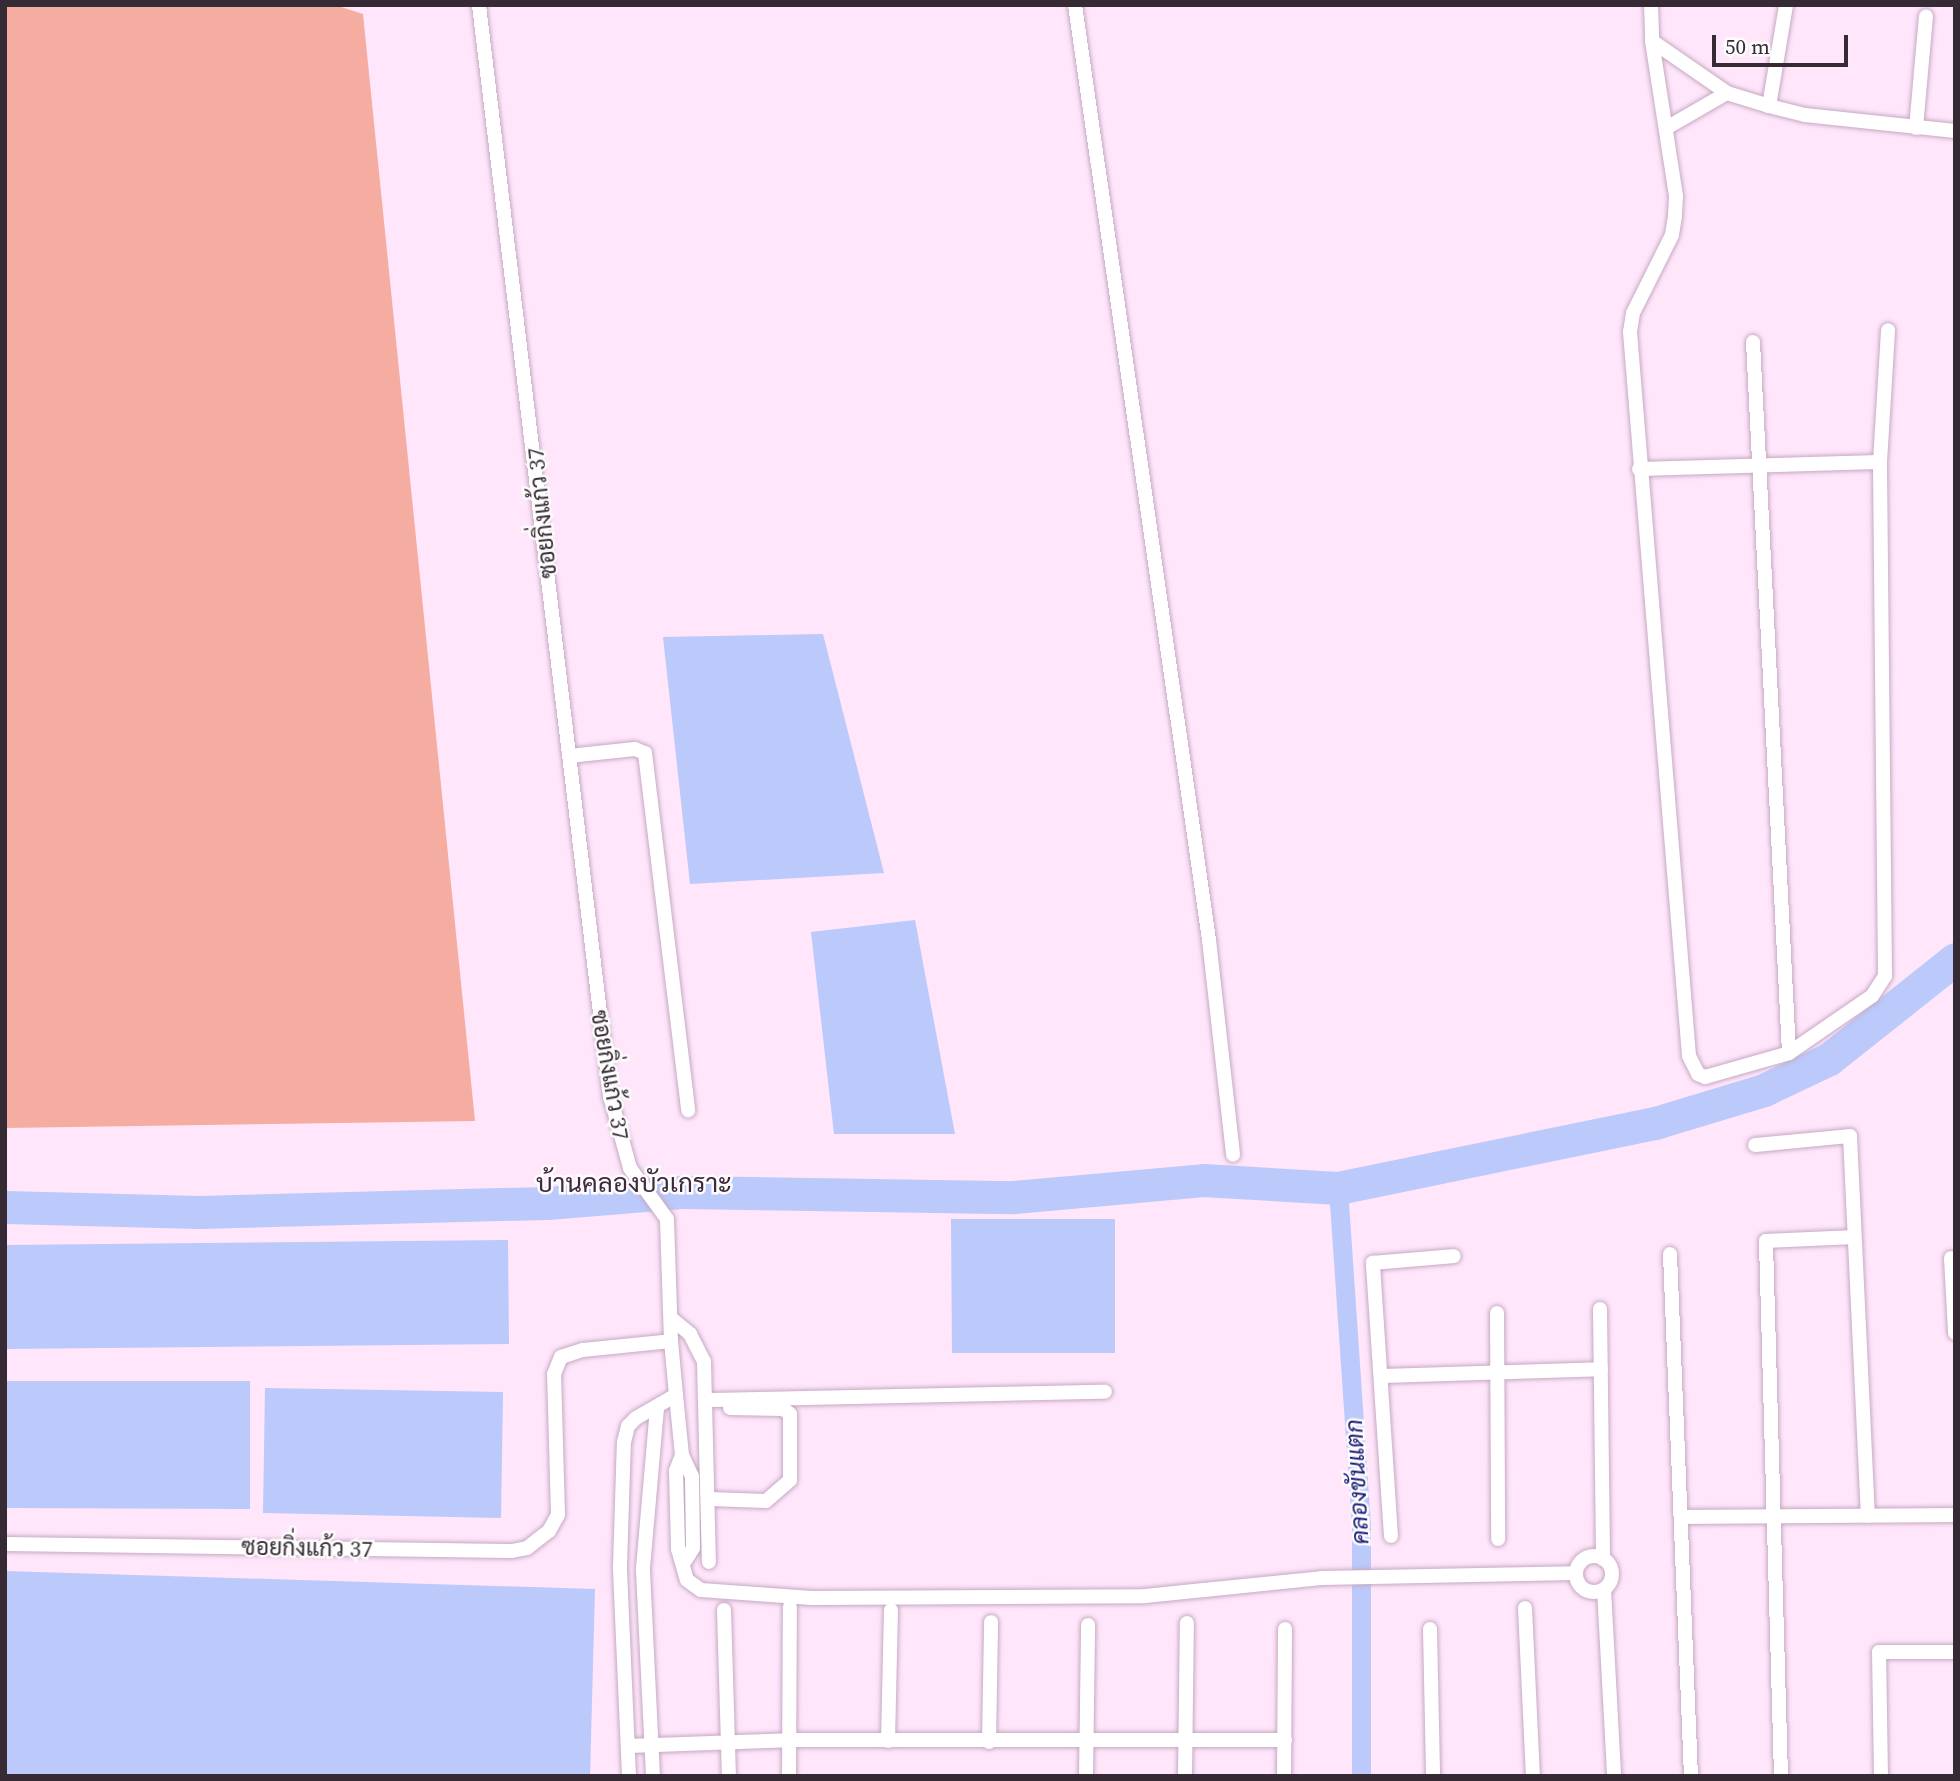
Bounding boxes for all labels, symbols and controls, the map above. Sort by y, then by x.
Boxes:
scale bar [1715,21,1852,65]
text: 50 m [1725,32,1770,61]
street label: ซอยกิ่งแก้ว 37 [521,446,563,580]
street label: ซอยกิ่งแก้ว 37 [585,1008,635,1142]
district label: บ้านคลองบัวเกราะ [536,1168,732,1200]
water label: คลองขันแตก [1339,1419,1375,1545]
street label: ซอยกิ่งแก้ว 37 [241,1533,373,1563]

